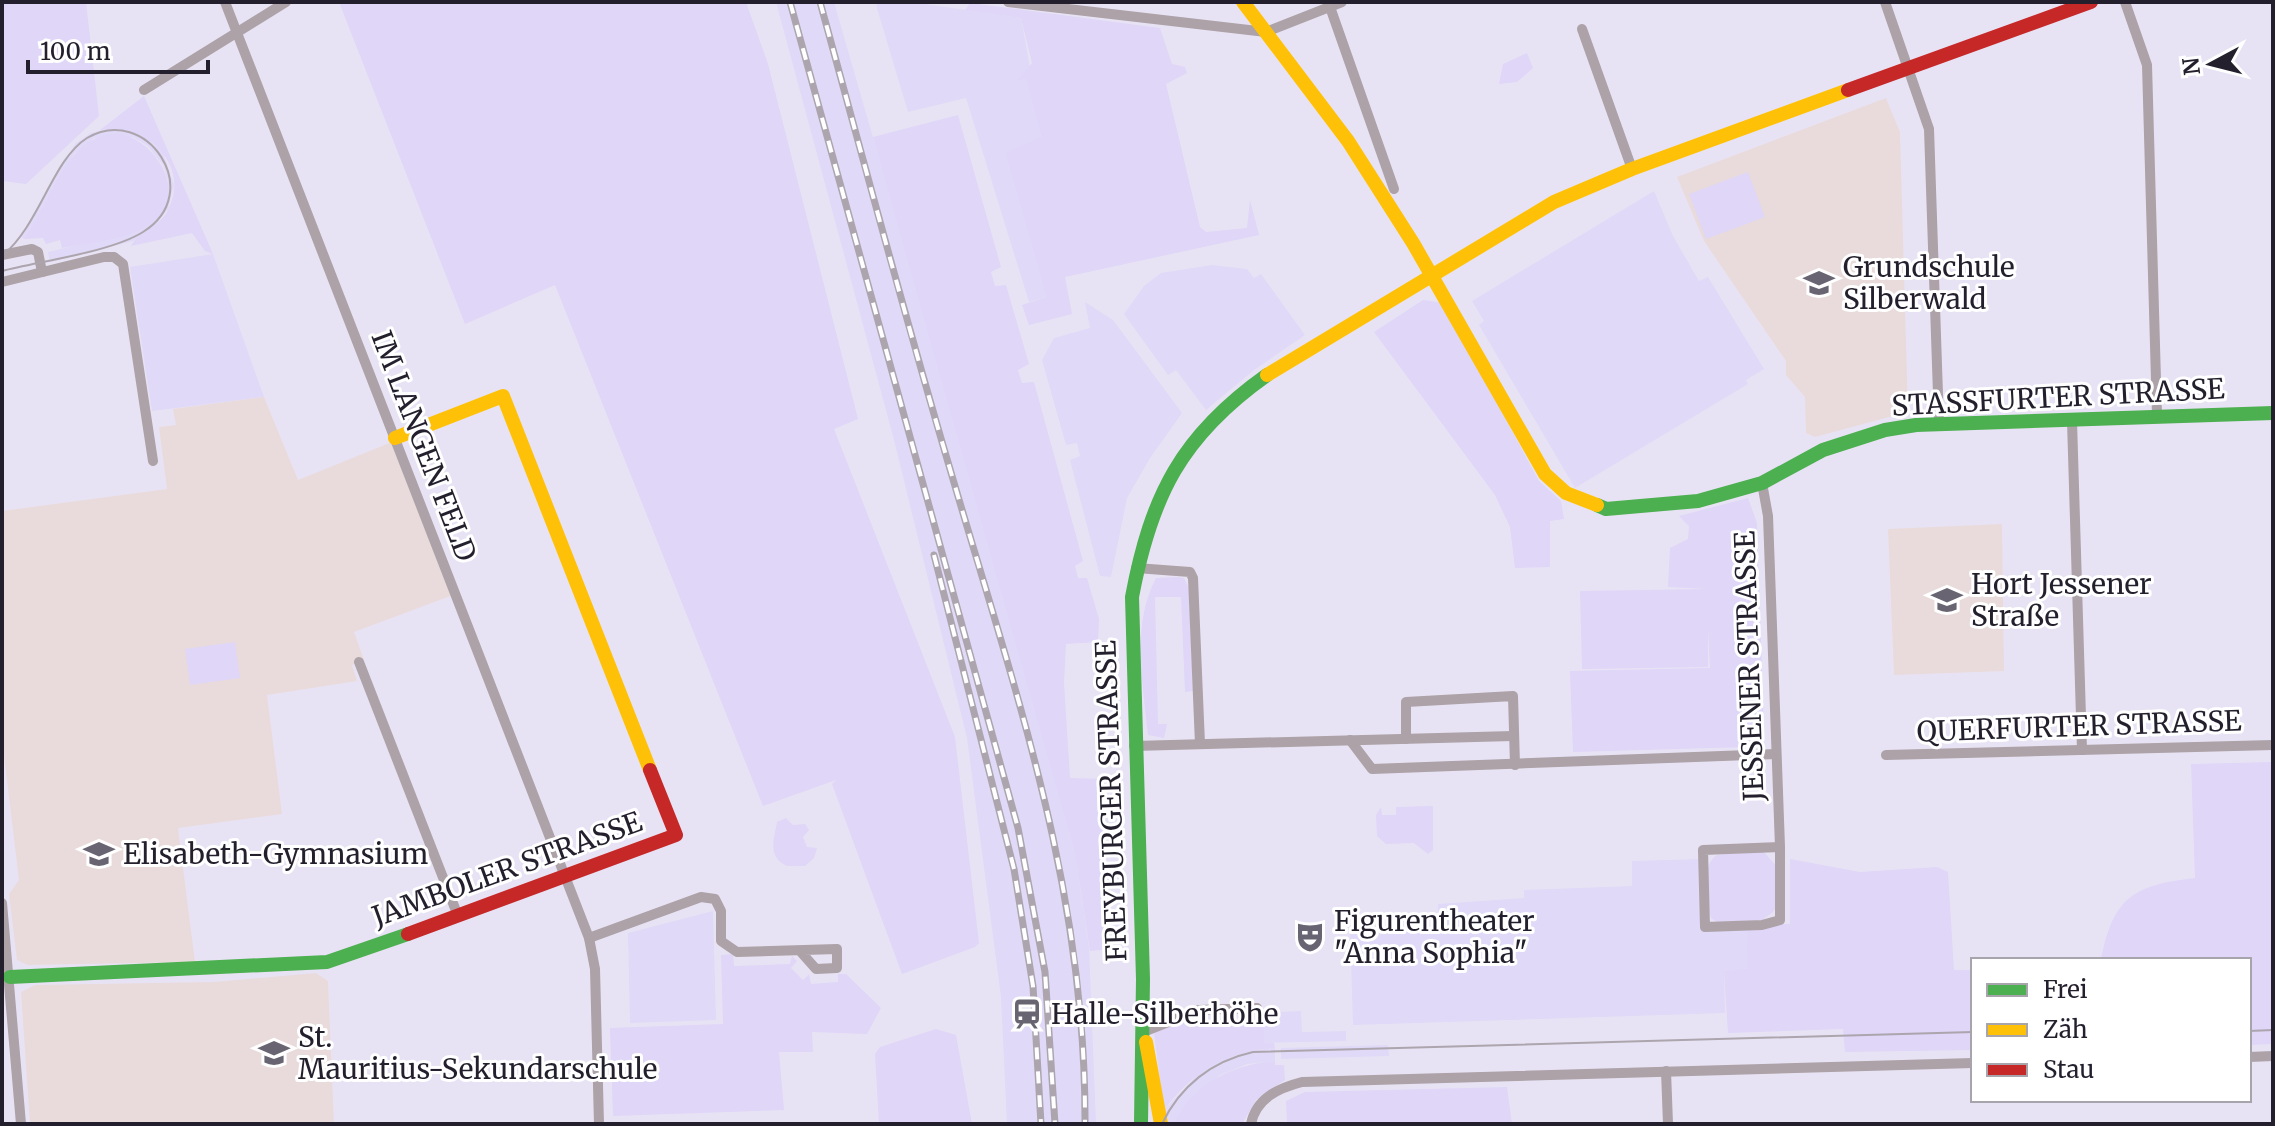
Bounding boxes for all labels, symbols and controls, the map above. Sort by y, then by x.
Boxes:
scale bar [28,24,208,74]
north arrow [2171,24,2251,104]
text: 100 m [40,36,111,67]
text: N [2176,55,2206,77]
place label: Grundschule Silberwald [1843,249,2015,317]
school or university icon: Grundschule Silberwald [1802,266,1836,300]
street label: IM LANGEN FELD [364,326,484,566]
street label: STASSFURTER STRASSE [1891,370,2226,424]
street label: JESSENER STRASSE [1726,530,1772,803]
place label: Hort Jessener Straße [1971,566,2152,634]
school or university icon: Hort Jessener Straße [1930,583,1964,617]
street label: FREYBURGER STRASSE [1087,640,1135,962]
street label: QUERFURTER STRASSE [1916,702,2242,750]
street label: JAMBOLER STRASSE [366,803,647,935]
place label: Elisabeth-Gymnasium [123,836,428,872]
school or university icon: Elisabeth-Gymnasium [82,837,116,871]
place label: Figurentheater "Anna Sophia" [1334,903,1535,971]
theatre icon: Figurentheater "Anna Sophia" [1293,920,1327,954]
legend [1971,958,2251,1102]
text: Frei [2043,974,2088,1005]
place label: Halle-Silberhöhe [1051,996,1278,1032]
station icon: Halle-Silberhöhe [1010,997,1044,1031]
text: Zäh [2043,1014,2088,1045]
place label: St. Mauritius-Sekundarschule [298,1019,657,1087]
school or university icon: St. Mauritius-Sekundarschule [257,1036,291,1070]
text: Stau [2043,1054,2094,1085]

